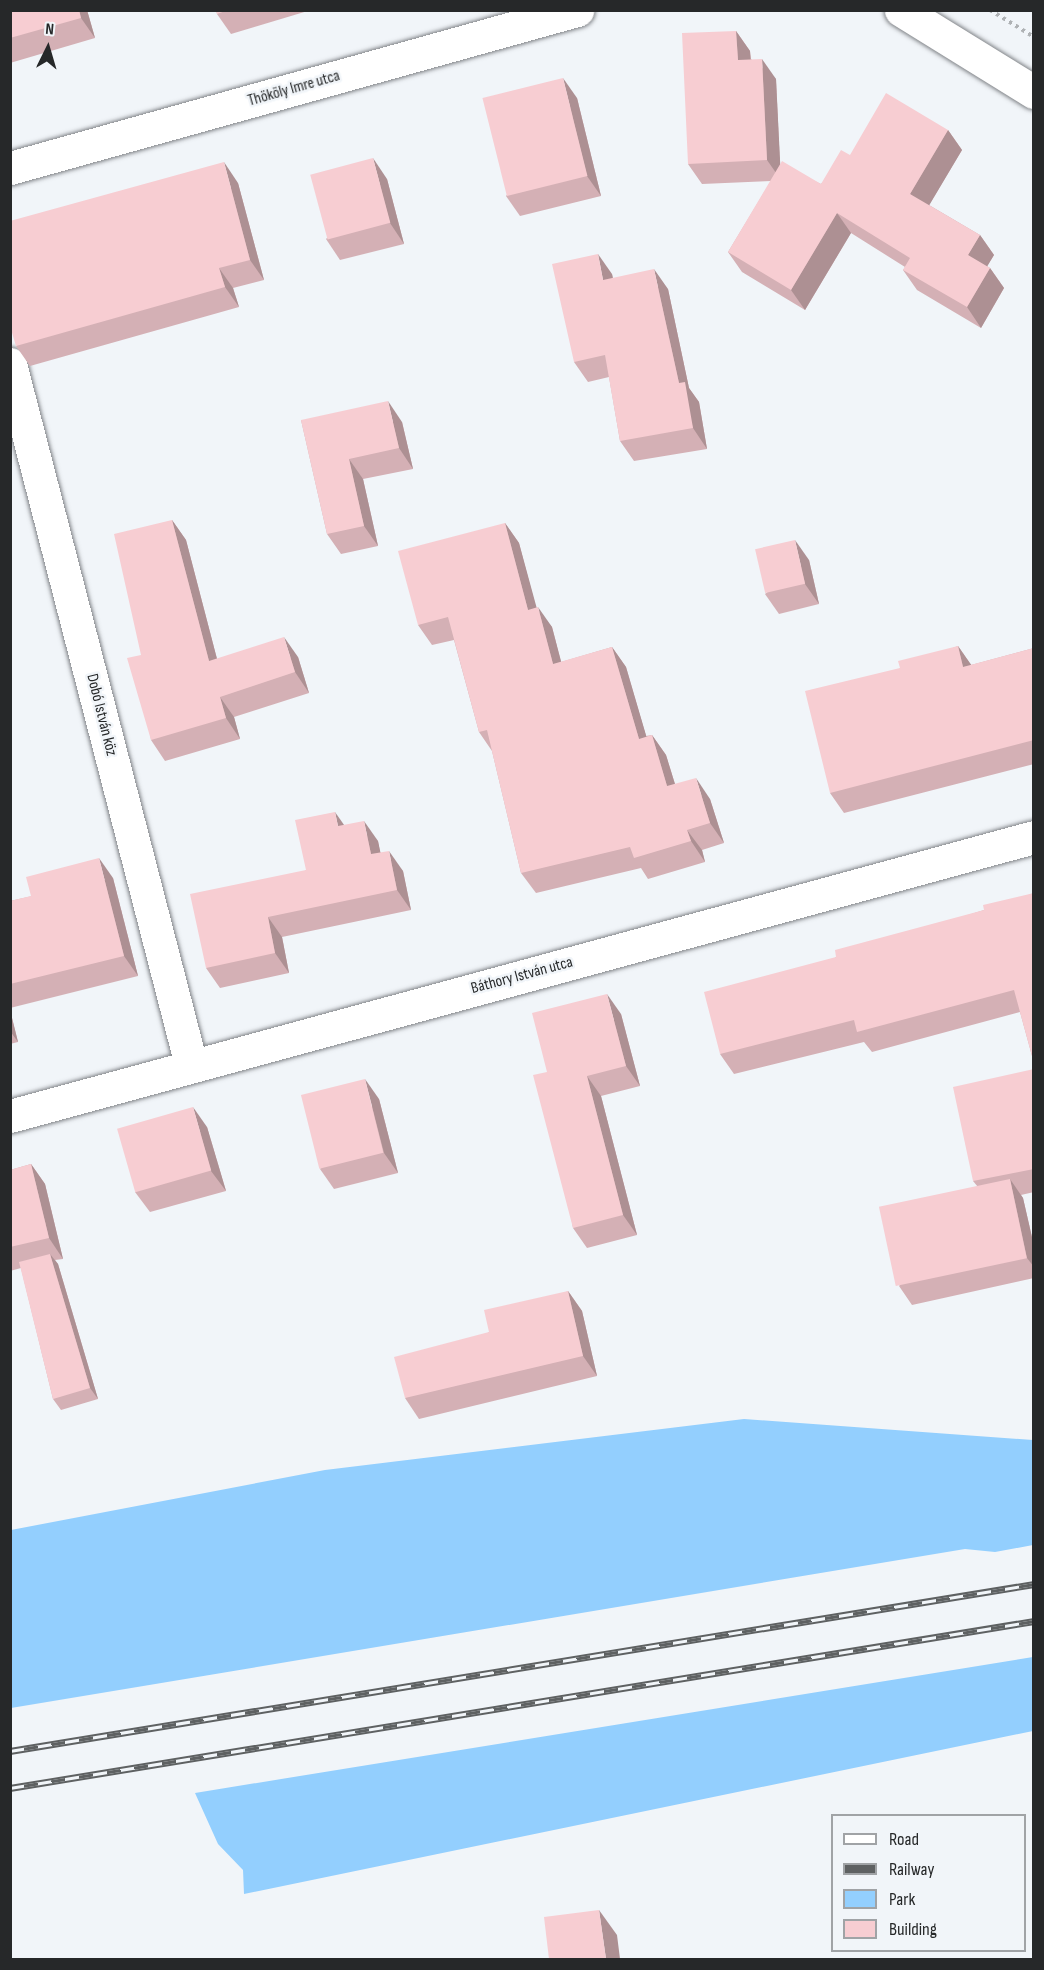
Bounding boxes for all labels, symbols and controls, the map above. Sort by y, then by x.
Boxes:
north arrow [18,18,78,78]
text: N [45,20,55,39]
street label: Thököly Imre utca [246,67,342,111]
street label: Dobó István köz [82,672,120,758]
street label: Báthory István utca [469,953,575,999]
legend [831,1814,1026,1952]
text: Road [889,1829,919,1850]
text: Railway [889,1859,934,1880]
text: Park [889,1889,915,1910]
text: Building [889,1919,937,1940]

